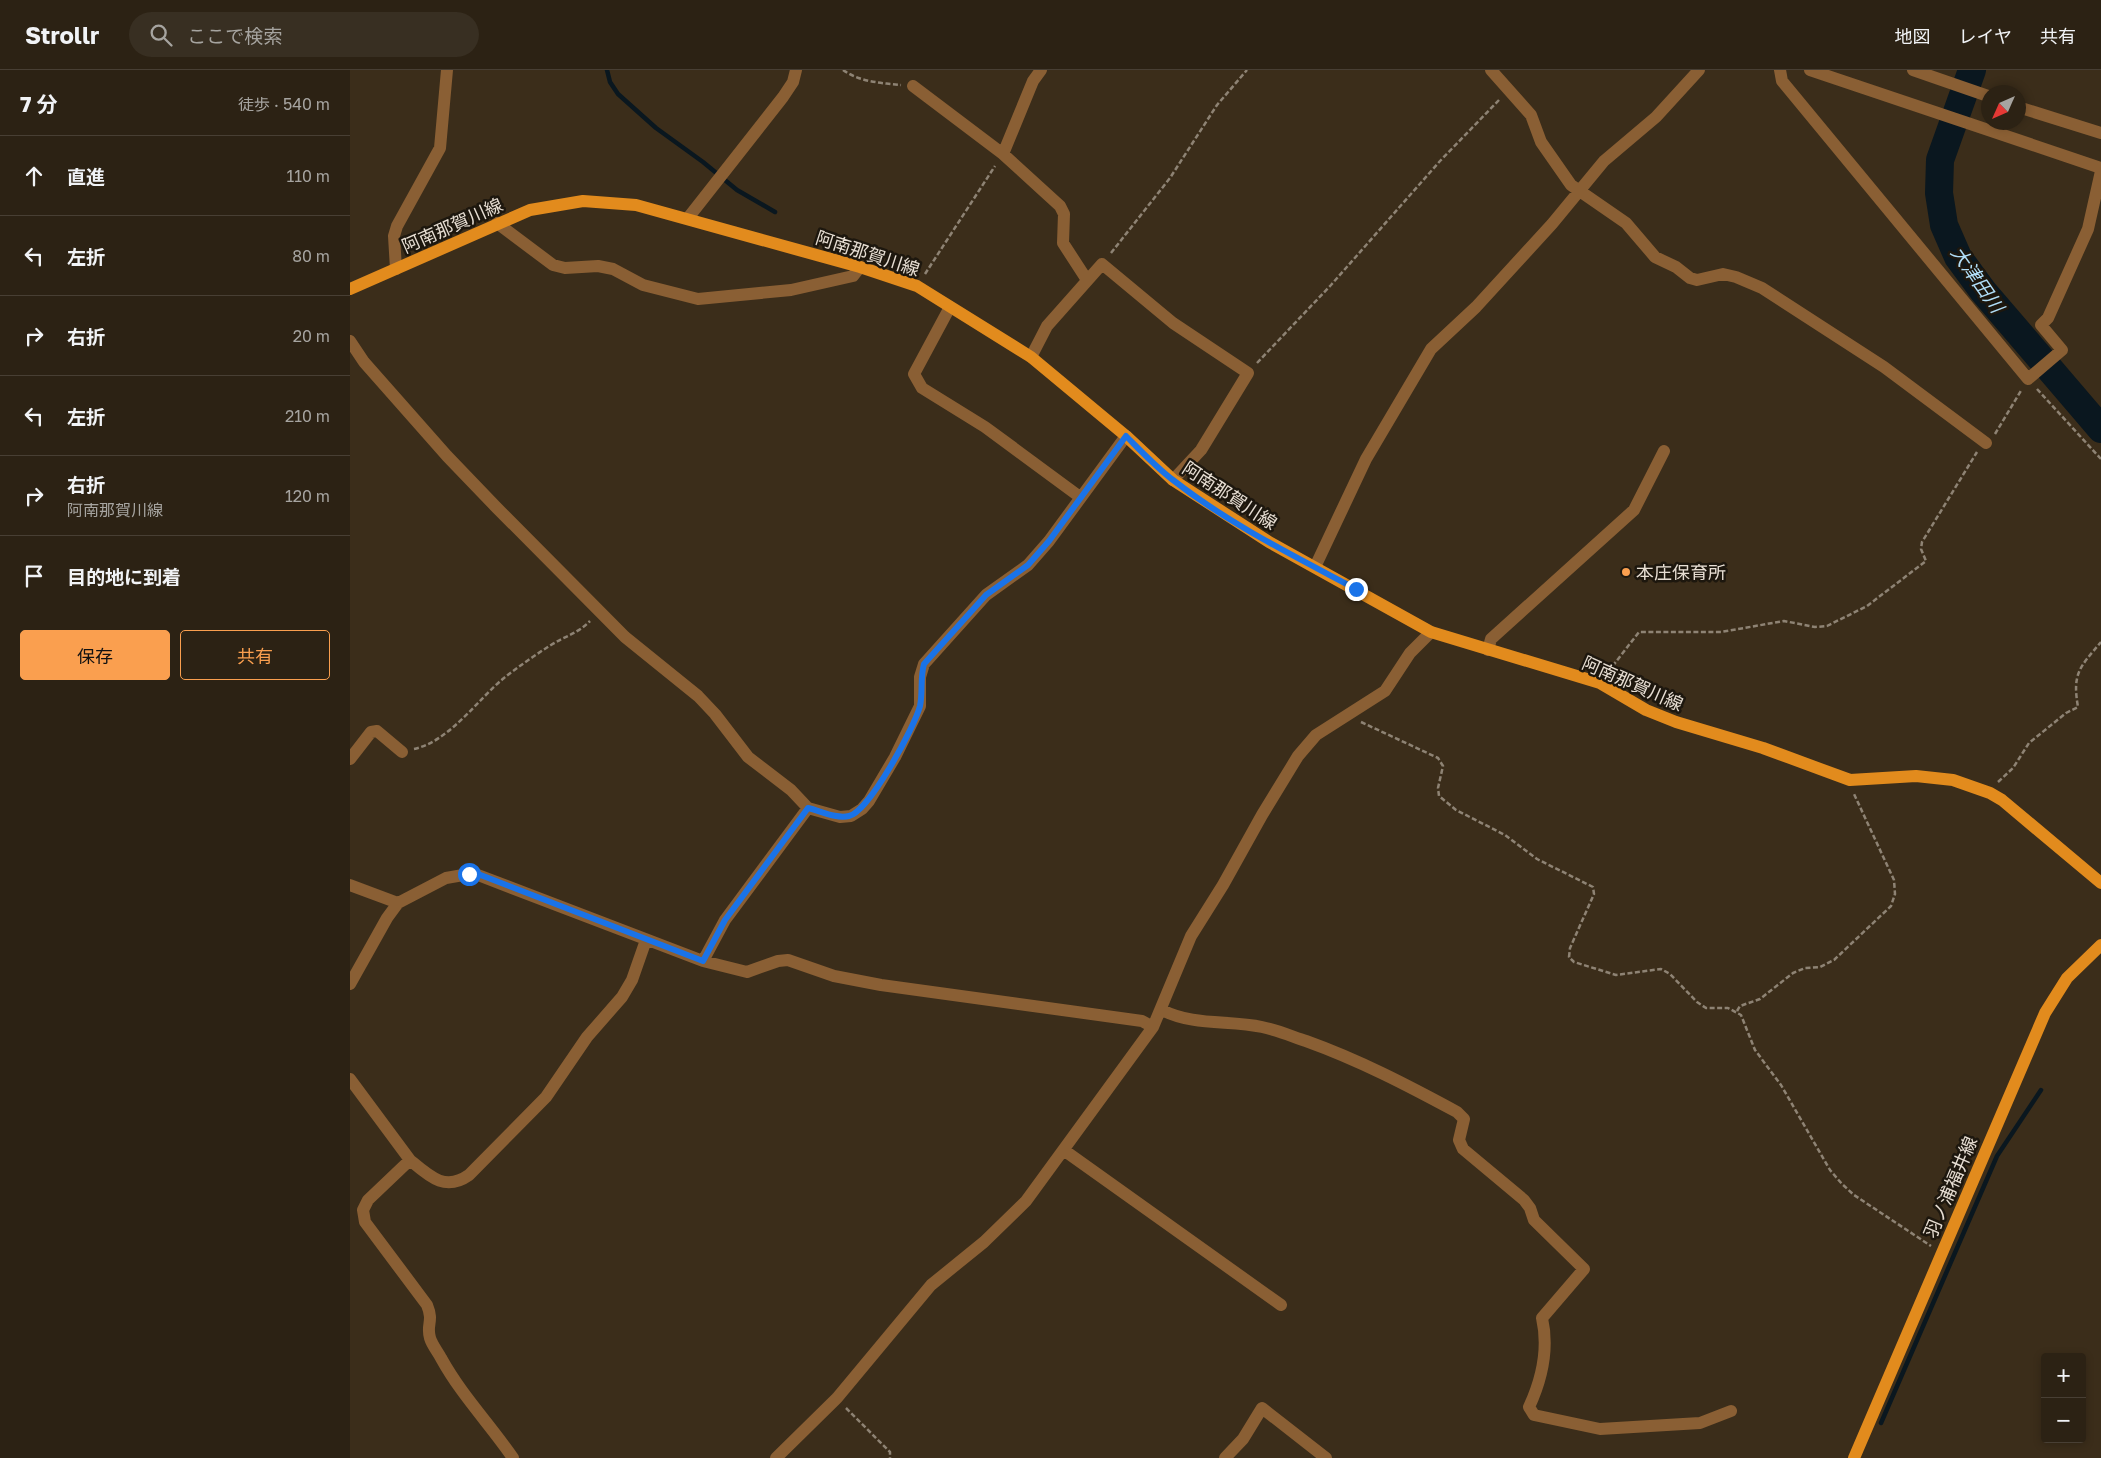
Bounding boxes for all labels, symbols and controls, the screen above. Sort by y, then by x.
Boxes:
search box [129,12,479,57]
text: Strollr [25,20,99,49]
icon: search [147,21,175,49]
text: ここで検索 [187,24,282,47]
text: 地図 [1895,25,1931,47]
text: レイヤ [1959,25,2012,47]
text: 共有 [2040,25,2076,47]
north arrow [1981,85,2026,130]
text: 7 分 [20,91,58,117]
text: 徒歩 · 540 m [238,94,330,114]
icon: ahead [20,162,48,190]
text: 直進 [67,165,105,188]
text: 110 m [286,166,330,186]
street label: 阿南那賀川線 [398,193,506,257]
street label: 阿南那賀川線 [813,226,923,280]
water label: 大津田川 [1947,241,2010,318]
icon: left [20,242,48,270]
text: 左折 [67,245,105,268]
text: 80 m [292,246,330,266]
icon: right [20,322,48,350]
text: 右折 [67,325,105,348]
text: 20 m [293,326,330,346]
icon: left [20,402,48,430]
text: 左折 [67,405,105,428]
text: 210 m [285,406,330,426]
street label: 阿南那賀川線 [1179,456,1281,534]
text: 右折 [67,473,105,496]
icon: right [20,482,48,510]
text: 120 m [285,486,330,506]
text: 阿南那賀川線 [67,500,163,520]
place label: 本庄保育所 [1636,561,1726,583]
icon: arrive [20,562,48,590]
text: 目的地に到着 [67,565,181,588]
marker: 本庄保育所 [1620,566,1632,578]
route end [1345,578,1368,601]
button: 保存 [20,630,170,680]
button: 共有 [180,630,330,680]
street label: 阿南那賀川線 [1579,651,1687,715]
route start [458,863,481,886]
street label: 羽ノ浦福井線 [1919,1133,1981,1241]
map controls [2041,1353,2086,1443]
button: + [2041,1353,2086,1398]
button: − [2041,1398,2086,1443]

